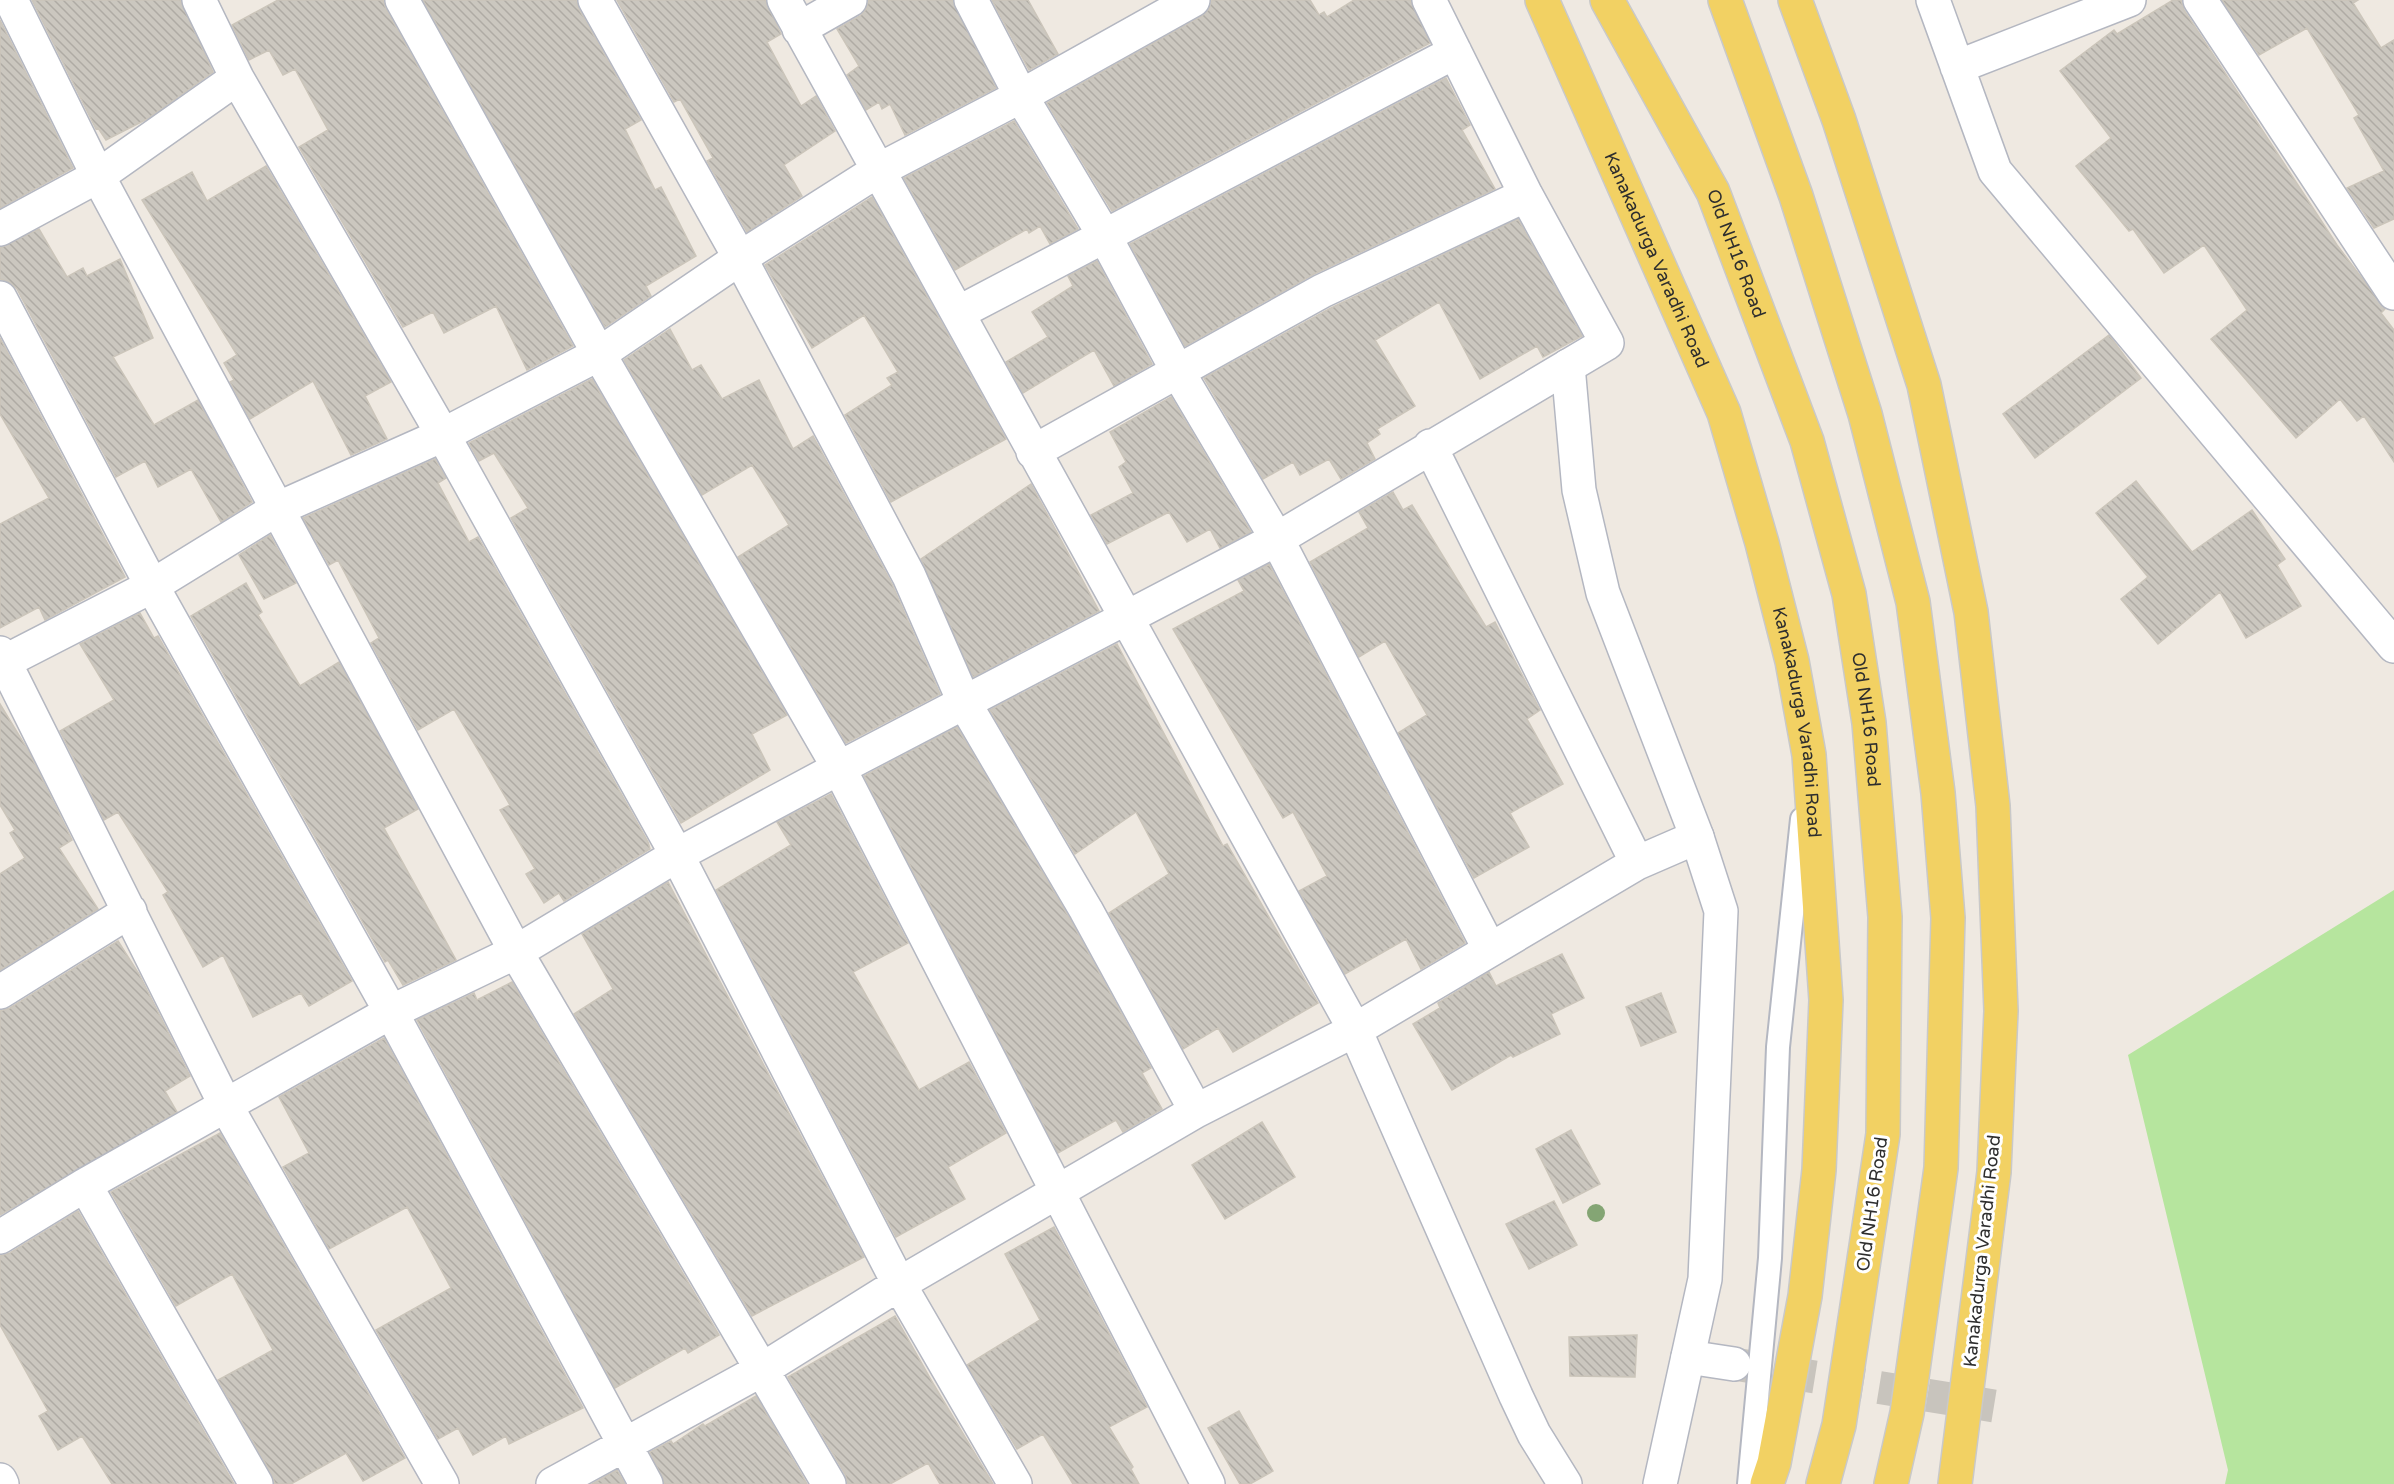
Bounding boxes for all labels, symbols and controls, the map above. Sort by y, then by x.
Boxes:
street label: Kanakadurga Varadhi Road [1599,149,1714,371]
street label: Old NH16 Road [1702,186,1770,321]
street label: Kanakadurga Varadhi Road [1768,605,1826,838]
street label: Old NH16 Road [1847,651,1885,788]
street label: Kanakadurga Varadhi Road [1959,1134,2005,1368]
street label: Old NH16 Road [1852,1135,1892,1273]

